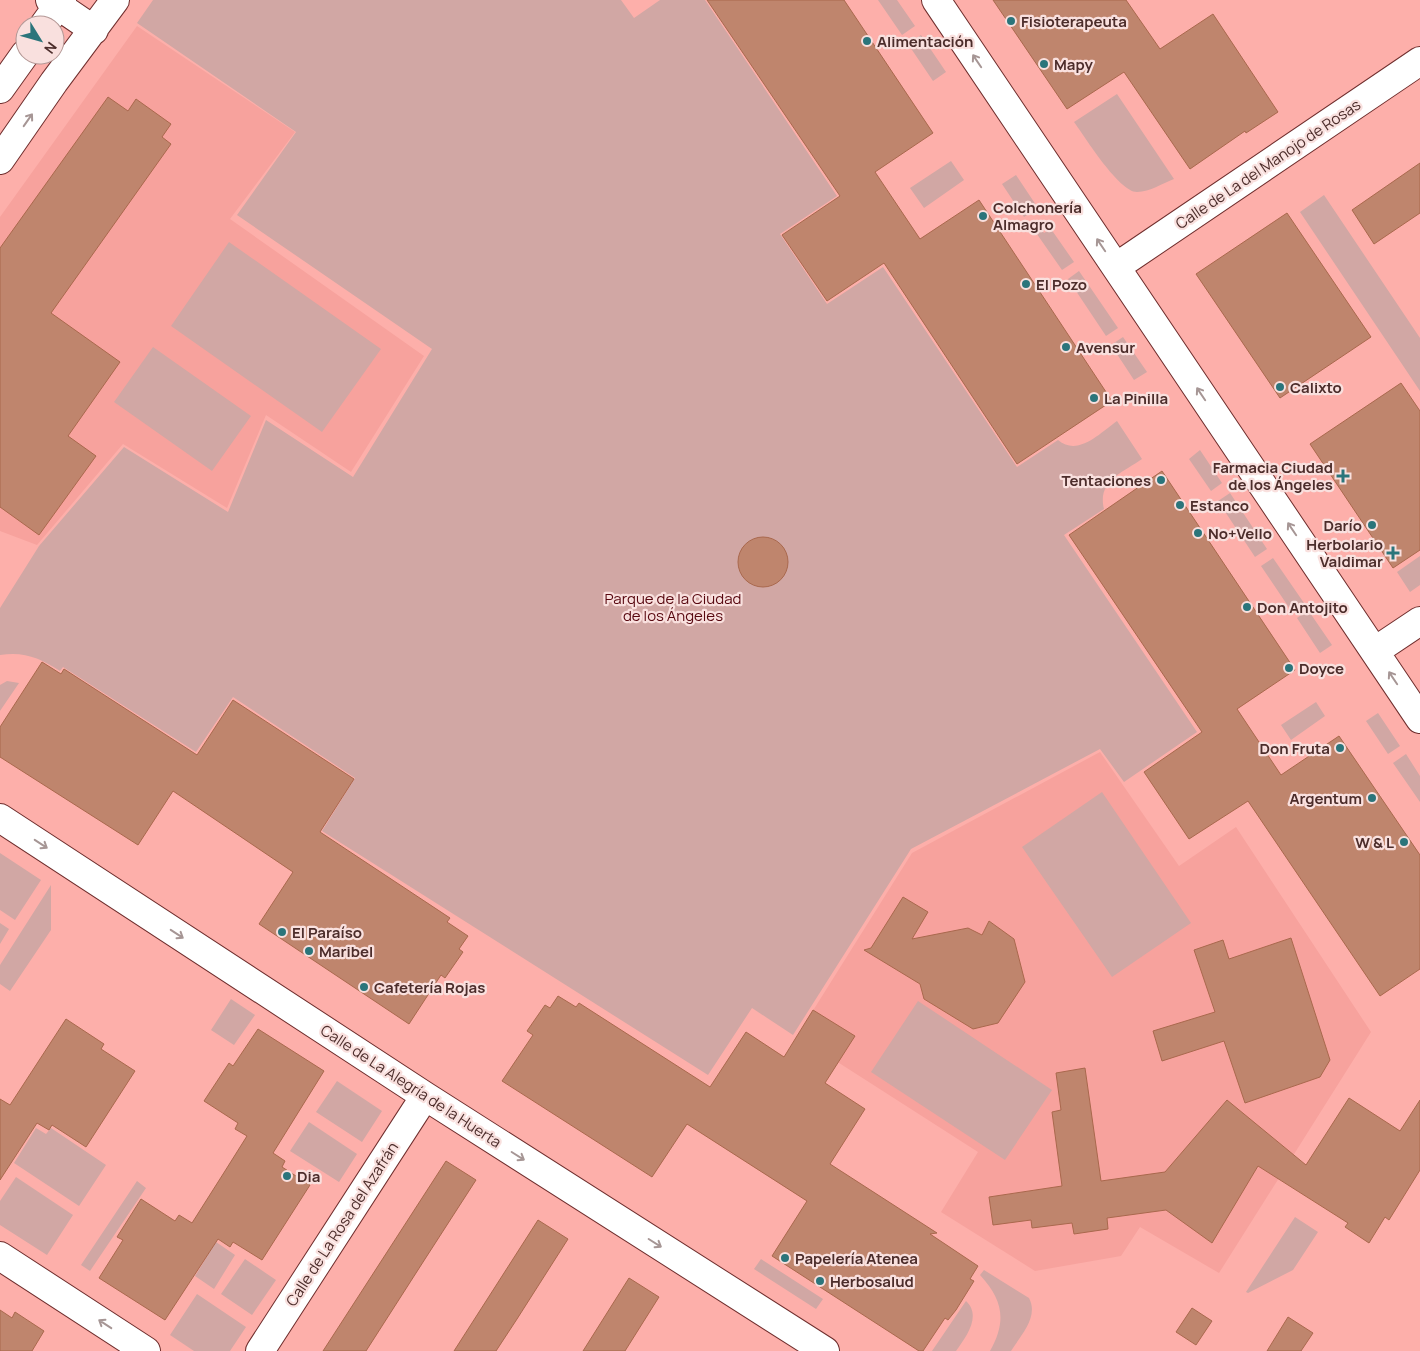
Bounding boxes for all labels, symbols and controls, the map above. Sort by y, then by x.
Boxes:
place label: Fisioterapeuta [1021,11,1127,32]
north arrow [15,15,65,65]
marker: Fisioterapeuta [1005,15,1017,27]
place label: Alimentación [877,31,973,52]
marker: Alimentación [861,35,873,47]
text: N [40,38,61,58]
place label: Mapy [1054,54,1093,75]
one-way arrow [972,55,982,69]
marker: Mapy [1038,58,1050,70]
street label: Calle de La del Manojo de Rosas [1171,94,1365,234]
one-way arrow [23,113,33,127]
place label: Colchonería Almagro [993,197,1082,235]
marker: Colchonería Almagro [977,210,989,222]
one-way arrow [1096,238,1106,252]
place label: El Pozo [1036,274,1087,295]
marker: El Pozo [1020,278,1032,290]
place label: Avensur [1076,337,1135,358]
marker: Avensur [1060,341,1072,353]
place label: Calixto [1290,377,1342,398]
marker: Calixto [1274,381,1286,393]
one-way arrow [1196,387,1207,401]
place label: La Pinilla [1104,388,1168,409]
marker: La Pinilla [1088,392,1100,404]
place label: Farmacia Ciudad de los Ángeles [1213,457,1333,495]
place label: Tentaciones [1061,470,1151,491]
marker: Farmacia Ciudad de los Ángeles [1337,470,1349,482]
marker: Tentaciones [1155,474,1167,486]
place label: Estanco [1190,495,1249,516]
marker: Estanco [1174,499,1186,511]
place label: Darío [1323,515,1362,536]
marker: Darío [1366,519,1378,531]
one-way arrow [1287,522,1297,536]
place label: No+Vello [1208,523,1272,544]
marker: No+Vello [1192,527,1204,539]
place label: Herbolario Valdimar [1306,534,1383,572]
marker: Herbolario Valdimar [1387,547,1399,559]
park label: Parque de la Ciudad de los Ángeles [605,588,741,626]
place label: Don Antojito [1257,597,1348,618]
marker: Don Antojito [1241,601,1253,613]
place label: Doyce [1299,658,1344,679]
marker: Doyce [1283,662,1295,674]
one-way arrow [1388,671,1398,685]
place label: Don Fruta [1259,738,1330,759]
marker: Don Fruta [1334,742,1346,754]
place label: Argentum [1289,788,1362,809]
marker: Argentum [1366,792,1378,804]
place label: W & L [1355,832,1394,853]
marker: W & L [1398,836,1410,848]
one-way arrow [33,840,47,850]
place label: El Paraíso [292,922,362,943]
marker: El Paraíso [276,926,288,938]
one-way arrow [169,929,183,939]
place label: Maribel [319,941,373,962]
marker: Maribel [303,945,315,957]
place label: Cafetería Rojas [374,977,485,998]
marker: Cafetería Rojas [358,981,370,993]
street label: Calle de La Alegría de la Huerta [317,1020,505,1152]
street label: Calle de La Rosa del Azafrán [281,1138,403,1310]
one-way arrow [511,1150,525,1161]
place label: Dia [297,1166,320,1187]
marker: Dia [281,1170,293,1182]
one-way arrow [648,1238,662,1248]
place label: Papelería Atenea [795,1248,918,1269]
marker: Papelería Atenea [779,1252,791,1264]
place label: Herbosalud [830,1271,914,1292]
marker: Herbosalud [814,1275,826,1287]
one-way arrow [98,1319,112,1330]

